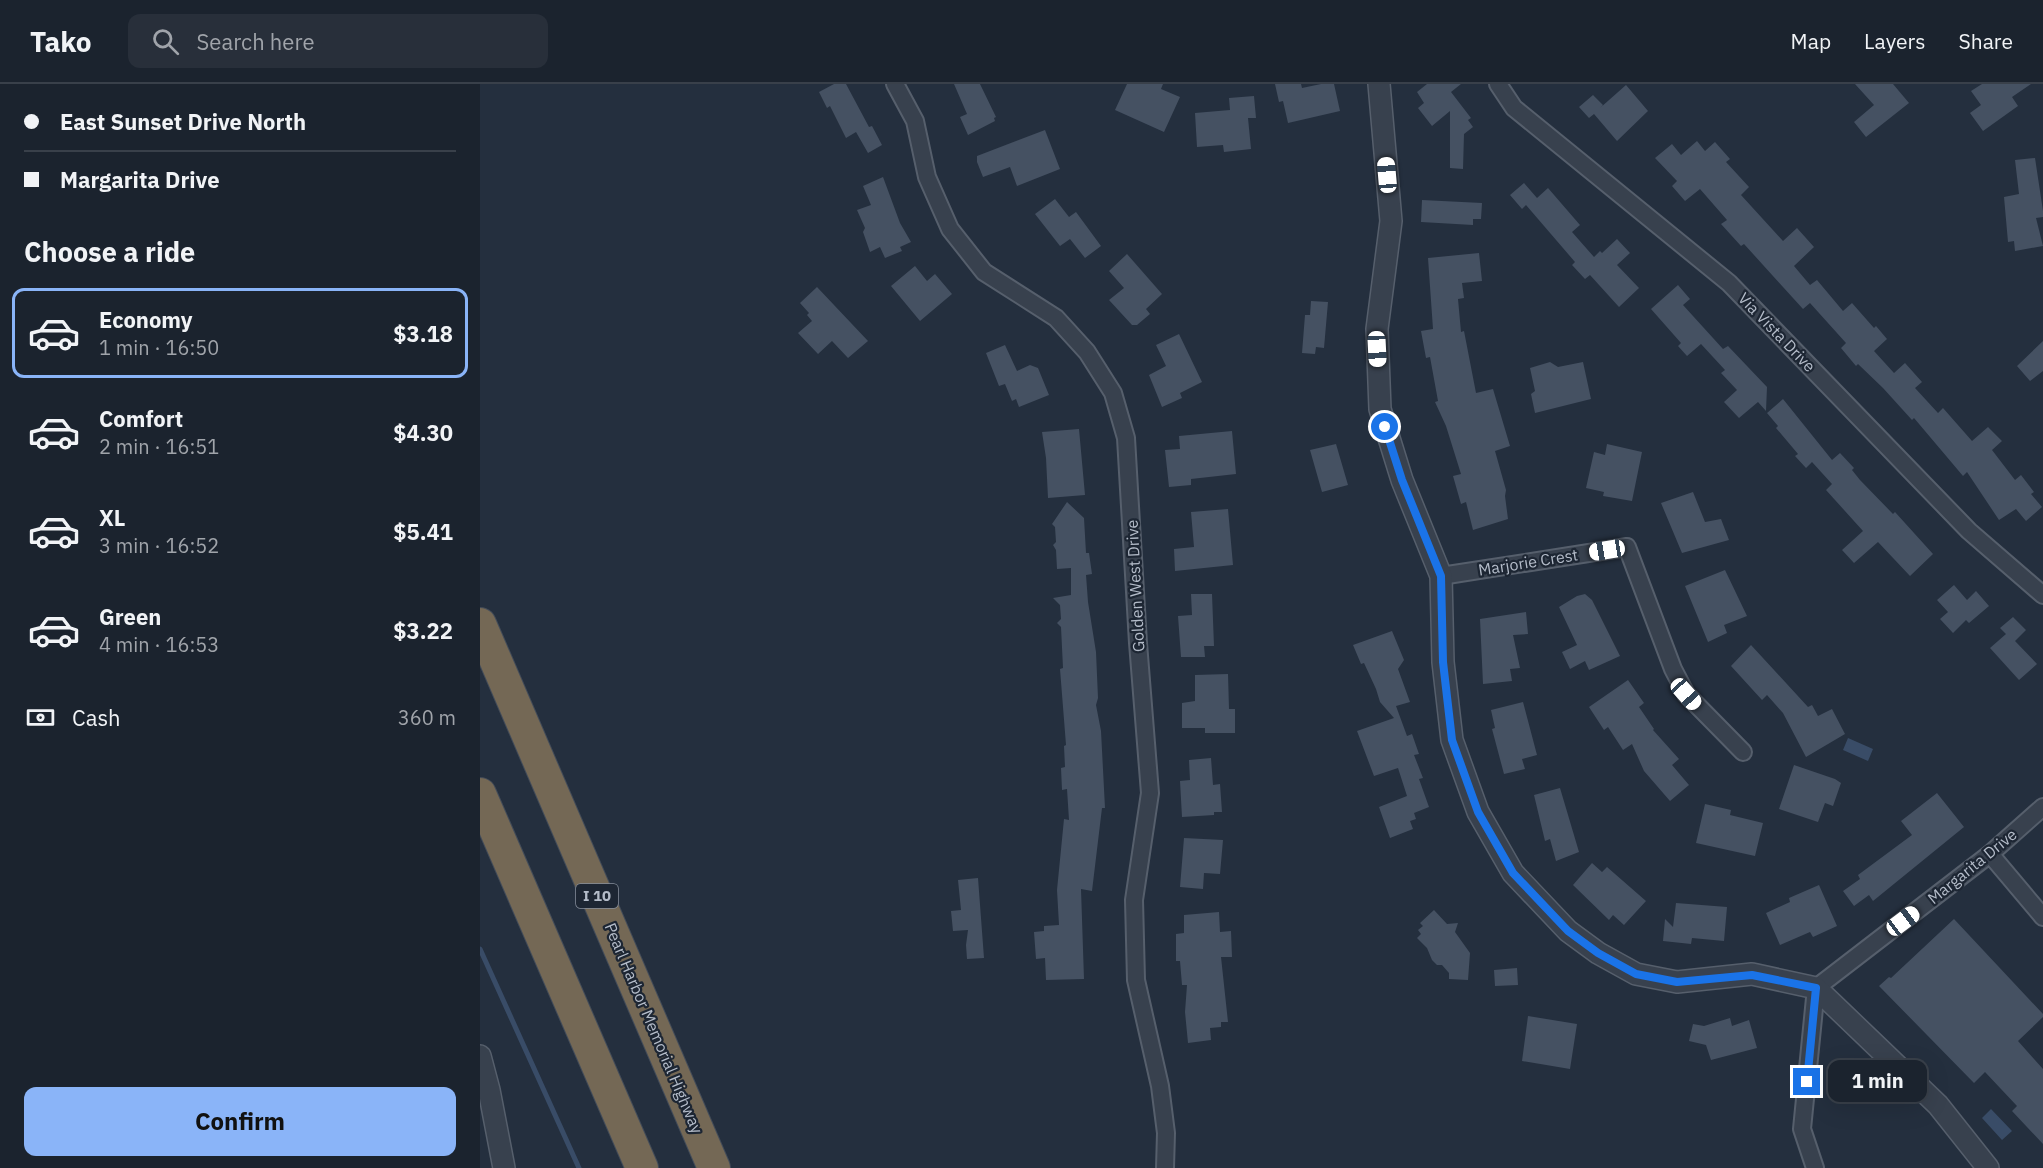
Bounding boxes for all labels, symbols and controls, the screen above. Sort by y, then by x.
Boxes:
search box [128,14,548,68]
text: Tako [30,23,92,60]
icon: search [149,25,182,58]
text: Search here [197,27,314,56]
text: Map [1791,27,1831,55]
text: Layers [1864,27,1926,55]
text: Share [1959,27,2013,55]
text: East Sunset Drive North [60,107,306,136]
car [1376,156,1398,194]
text: Margarita Drive [60,165,220,194]
text: Choose a ride [24,234,195,269]
street label: Via Vista Drive [1734,288,1820,376]
text: Economy [99,305,193,334]
icon: car [27,306,81,360]
text: $3.18 [393,319,453,348]
car [1367,331,1387,367]
text: 1 min · 16:50 [99,334,219,361]
text: Comfort [99,404,183,433]
icon: car [27,405,81,459]
route start [1371,413,1398,440]
text: $4.30 [393,418,453,447]
text: 2 min · 16:51 [99,433,219,460]
text: XL [99,503,125,532]
icon: car [27,504,81,558]
text: $5.41 [393,517,453,546]
street label: Golden West Drive [1122,519,1148,653]
text: 3 min · 16:52 [99,532,219,559]
car [1588,538,1626,562]
street label: Marjorie Crest [1477,544,1579,580]
text: Green [99,602,161,631]
icon: car [27,603,81,657]
text: $3.22 [393,616,453,645]
text: 4 min · 16:53 [99,631,219,658]
car [1667,675,1705,713]
icon: cash [24,701,57,734]
text: Cash [72,703,121,732]
text: 360 m [398,704,456,731]
street label: Margarita Drive [1923,824,2021,908]
road number: I 10 [576,884,618,908]
car [1883,903,1923,939]
street label: Pearl Harbor Memorial Highway [600,920,708,1136]
callout: 1 min [1828,1061,1927,1103]
text: 1 min [1851,1067,1904,1094]
route end [1793,1068,1820,1095]
button: Confirm [24,1087,456,1156]

